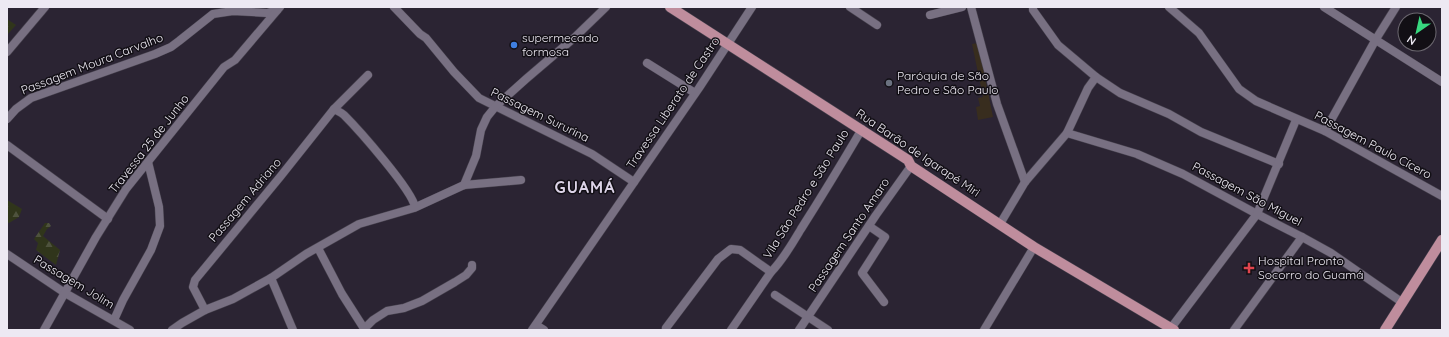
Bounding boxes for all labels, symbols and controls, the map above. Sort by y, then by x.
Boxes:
north arrow [1397,12,1437,52]
street label: Passagem Moura Carvalho [19,29,165,98]
place label: supermecado formosa [522,30,599,59]
text: N [1404,32,1419,48]
street label: Travessa Liberato de Castro [623,34,722,172]
marker: supermecado formosa [509,40,519,50]
place label: Paróquia de São Pedro e São Paulo [897,68,999,97]
marker: Paróquia de São Pedro e São Paulo [884,78,894,88]
street label: Passagem Sururina [489,84,592,145]
street label: Travessa 25 de Junho [105,91,192,196]
street label: Rua Barão de Igarapé Miri [853,105,983,200]
street label: Passagem Paulo Cícero [1312,107,1434,182]
street label: Vila São Pedro e São Paulo [759,126,852,261]
street label: Passagem Adriano [205,155,284,245]
street label: Passagem São Miguel [1190,158,1305,229]
street label: Passagem Santo Amaro [805,175,892,295]
district label: GUAMÁ [555,177,615,197]
street label: Passagem Jolim [31,252,117,312]
place label: Hospital Pronto Socorro do Guamá [1258,253,1363,282]
marker: Hospital Pronto Socorro do Guamá [1243,262,1255,274]

